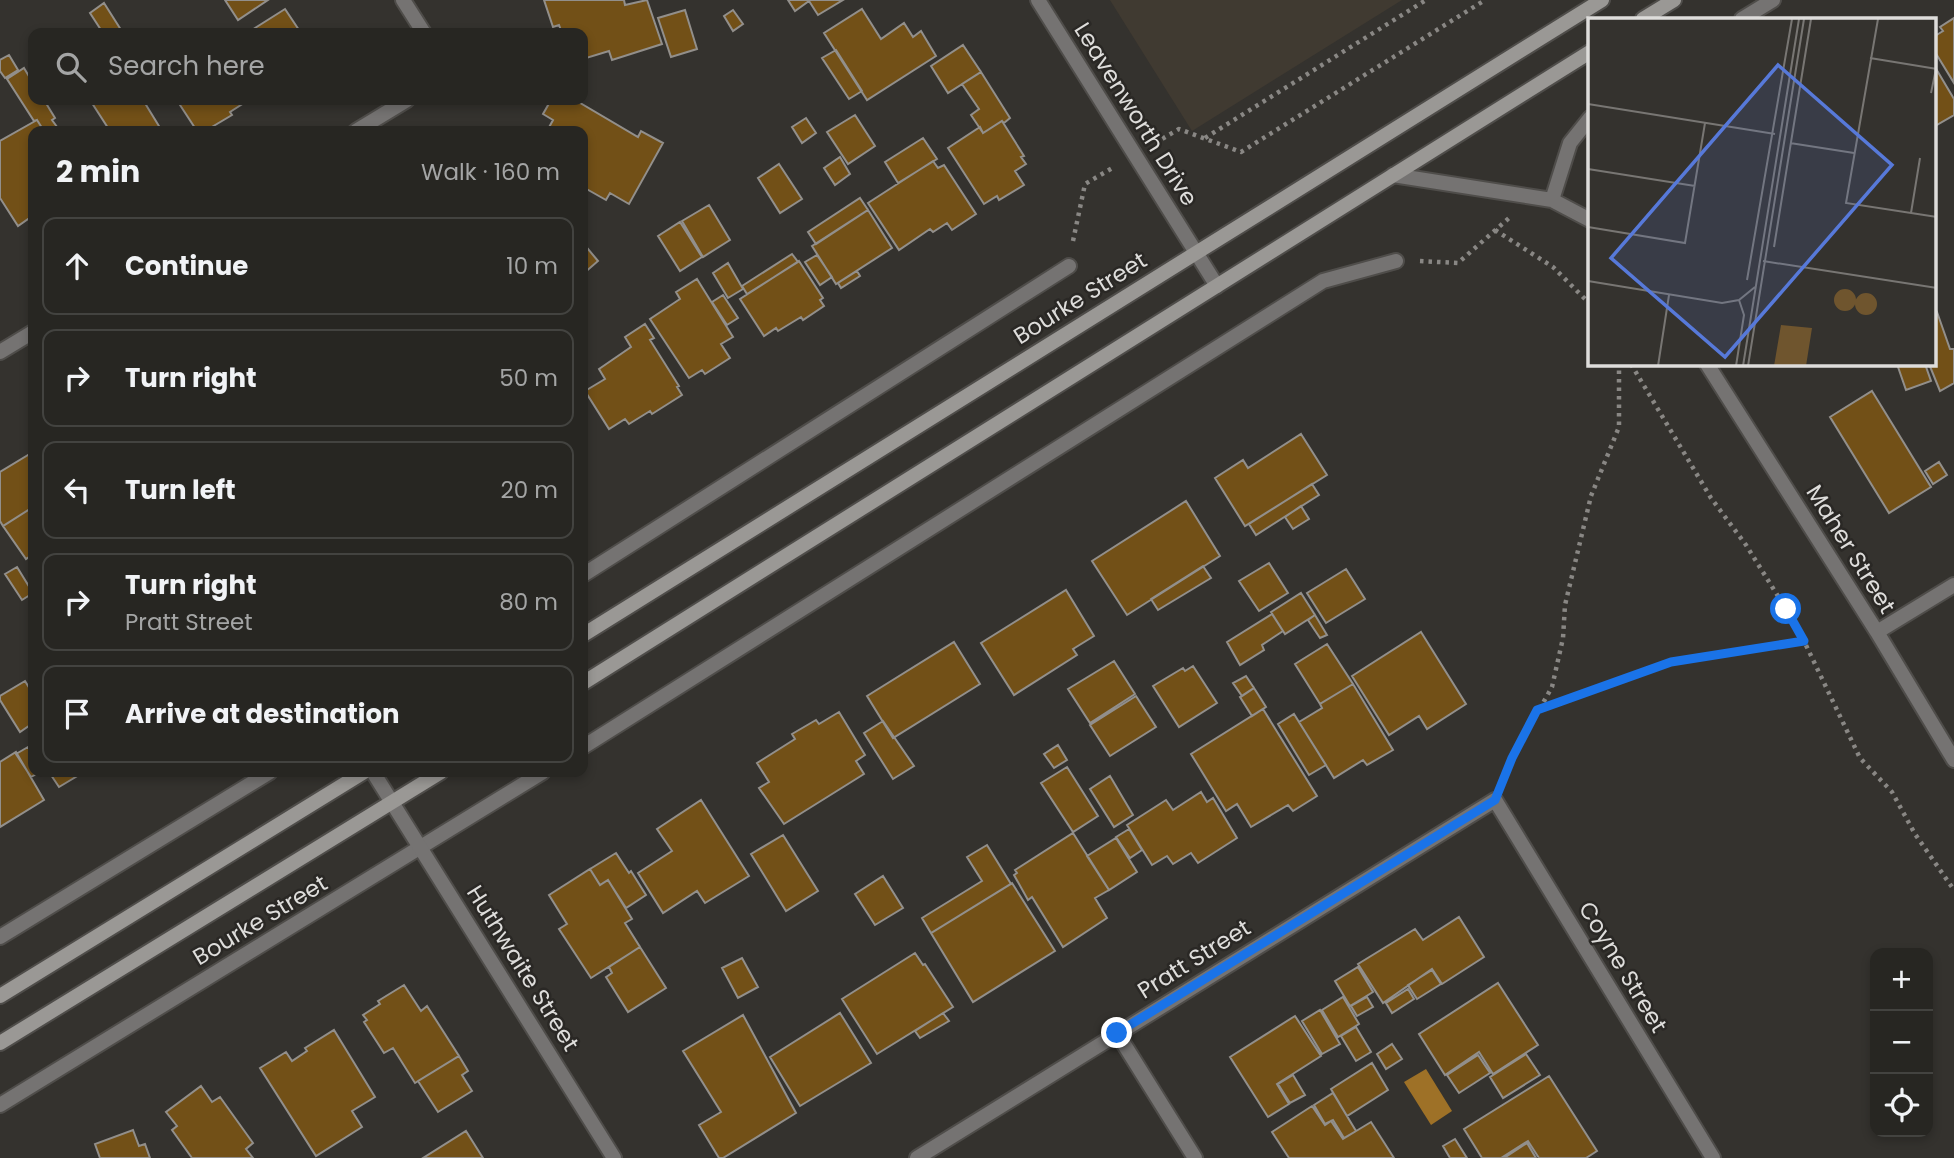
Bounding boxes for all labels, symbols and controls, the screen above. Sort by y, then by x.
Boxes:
street label: Leavenworth Drive [1067,16,1205,212]
inset map [1588,18,1937,366]
search box [28,28,588,105]
icon: search [52,48,90,86]
text: Search here [108,48,265,84]
text: 2 min [56,150,140,193]
text: Walk · 160 m [421,156,560,188]
street label: Bourke Street [1007,244,1153,352]
icon: ahead [58,247,96,285]
text: Continue [125,248,248,284]
text: 10 m [506,250,558,282]
icon: right [58,359,96,397]
text: Turn right [125,360,257,396]
text: 50 m [499,362,558,394]
icon: left [58,471,96,509]
text: Turn left [125,472,236,508]
text: 20 m [500,474,558,506]
street label: Maher Street [1799,478,1903,620]
text: Turn right [125,567,257,603]
icon: right [58,583,96,621]
text: 80 m [499,586,558,618]
route start [1770,593,1801,624]
text: Pratt Street [125,606,253,638]
icon: arrive [58,695,96,733]
text: Arrive at destination [125,696,400,732]
street label: Bourke Street [187,867,333,973]
street label: Huthwaite Street [459,879,587,1057]
street label: Coyne Street [1571,895,1675,1039]
street label: Pratt Street [1131,912,1257,1006]
map controls [1870,948,1933,1137]
button: + [1870,948,1933,1011]
button: − [1870,1011,1933,1074]
route end [1101,1017,1132,1048]
button: locate [1870,1074,1933,1137]

